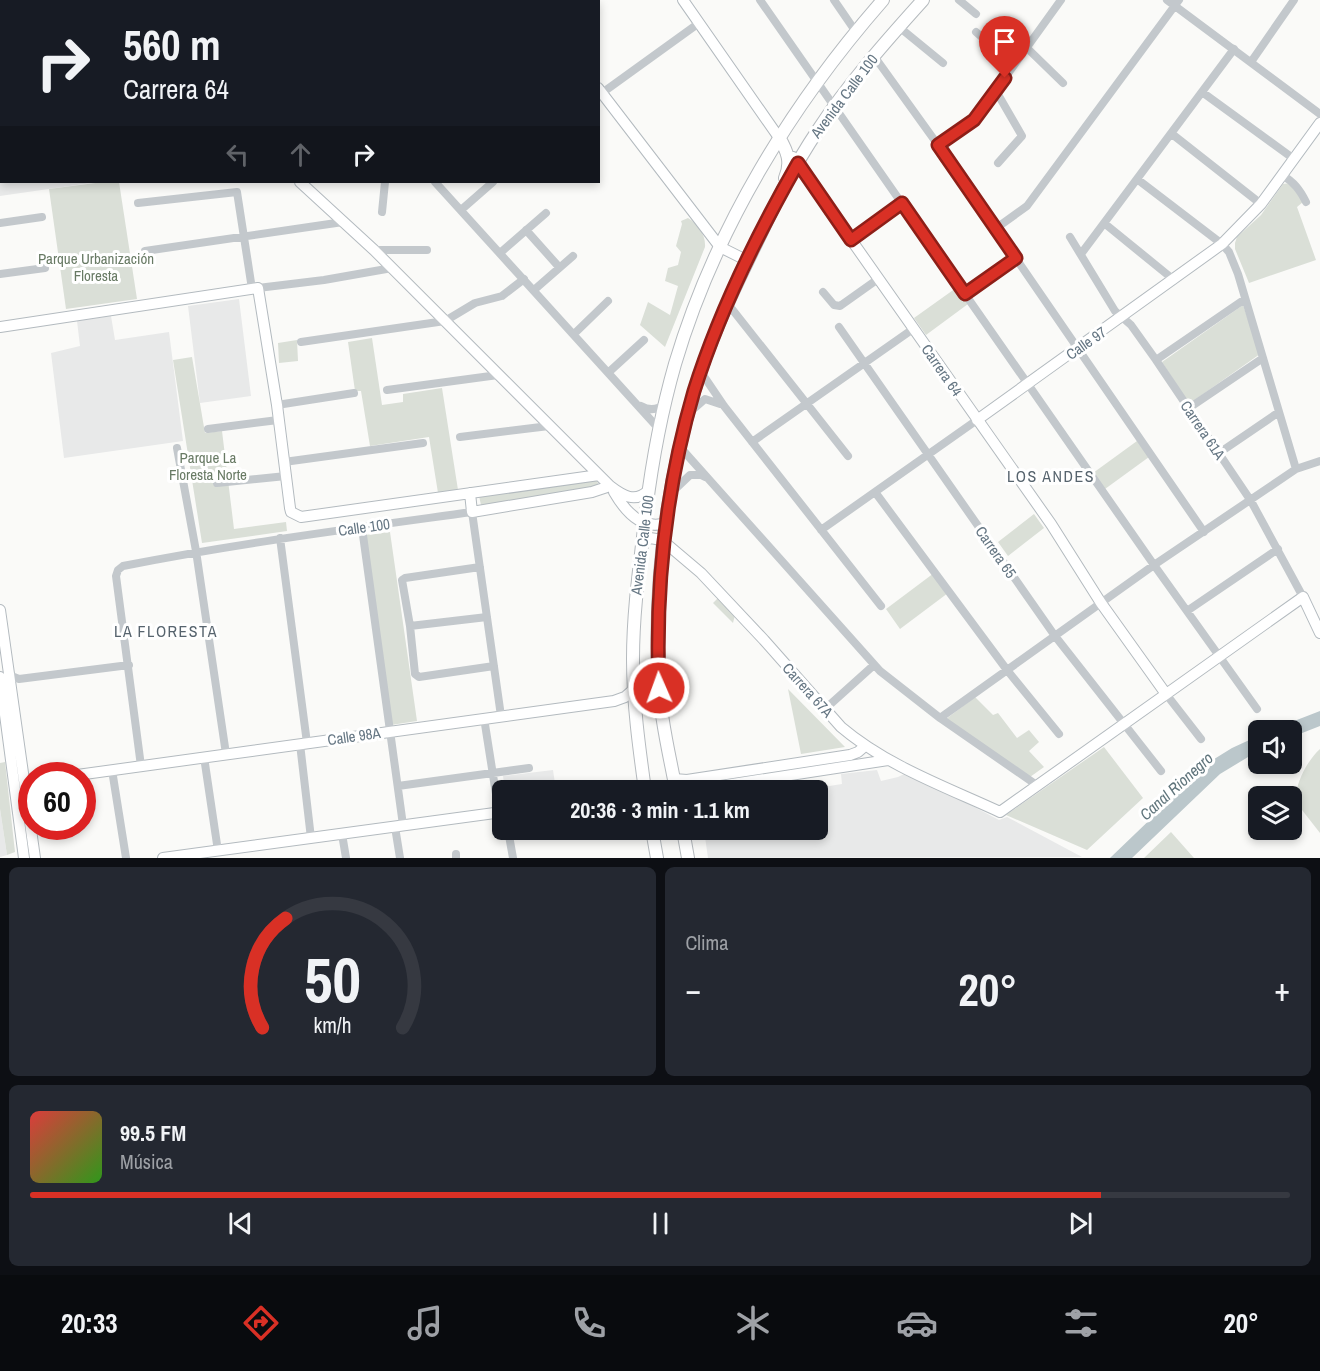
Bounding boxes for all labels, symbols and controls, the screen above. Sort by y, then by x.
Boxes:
pin [979,16,1030,78]
text: 560 m [123,17,221,73]
icon: right [24,24,102,102]
icon: arrive [988,25,1021,58]
street label: Avenida Calle 100 [805,50,883,143]
text: Carrera 64 [123,71,229,107]
icon: left [221,138,254,171]
icon: ahead [284,138,317,171]
icon: right [347,138,380,171]
park label: Parque Urbanización Floresta [38,248,154,286]
street label: Calle 97 [1061,321,1111,365]
street label: Carrera 64 [917,340,968,400]
street label: Carrera 61A [1176,396,1231,464]
park label: Parque La Floresta Norte [169,447,247,485]
district label: LOS ANDES [1007,465,1095,487]
street label: Avenida Calle 100 [625,494,659,597]
street label: Calle 100 [337,513,391,541]
street label: Carrera 65 [971,522,1022,582]
district label: LA FLORESTA [114,620,218,642]
position arrow [627,656,691,720]
street label: Carrera 67A [778,658,839,723]
map controls [1248,720,1302,840]
button: sound [1248,720,1302,774]
street label: Calle 98A [326,722,383,750]
water label: Canal Rionegro [1134,747,1218,825]
speed limit sign: 60 [18,762,96,840]
button: layers [1248,786,1302,840]
text: 20:36 · 3 min · 1.1 km [570,795,750,825]
text: Clima [686,929,728,956]
text: 50 [304,937,361,1021]
text: 20° [958,959,1017,1020]
text: − [686,967,701,1011]
text: + [1274,967,1290,1011]
text: km/h [313,1012,351,1041]
text: 99.5 FM [120,1118,186,1148]
text: Música [120,1148,173,1175]
icon: previous [224,1207,257,1240]
icon: pause [644,1207,677,1240]
icon: next [1064,1207,1097,1240]
icon: directions [240,1302,282,1344]
icon: music [404,1302,446,1344]
icon: phone [568,1302,610,1344]
icon: climate [732,1302,774,1344]
icon: car [896,1302,938,1344]
icon: filters [1060,1302,1102,1344]
text: 20:33 [61,1305,118,1341]
text: 20° [1224,1305,1259,1341]

